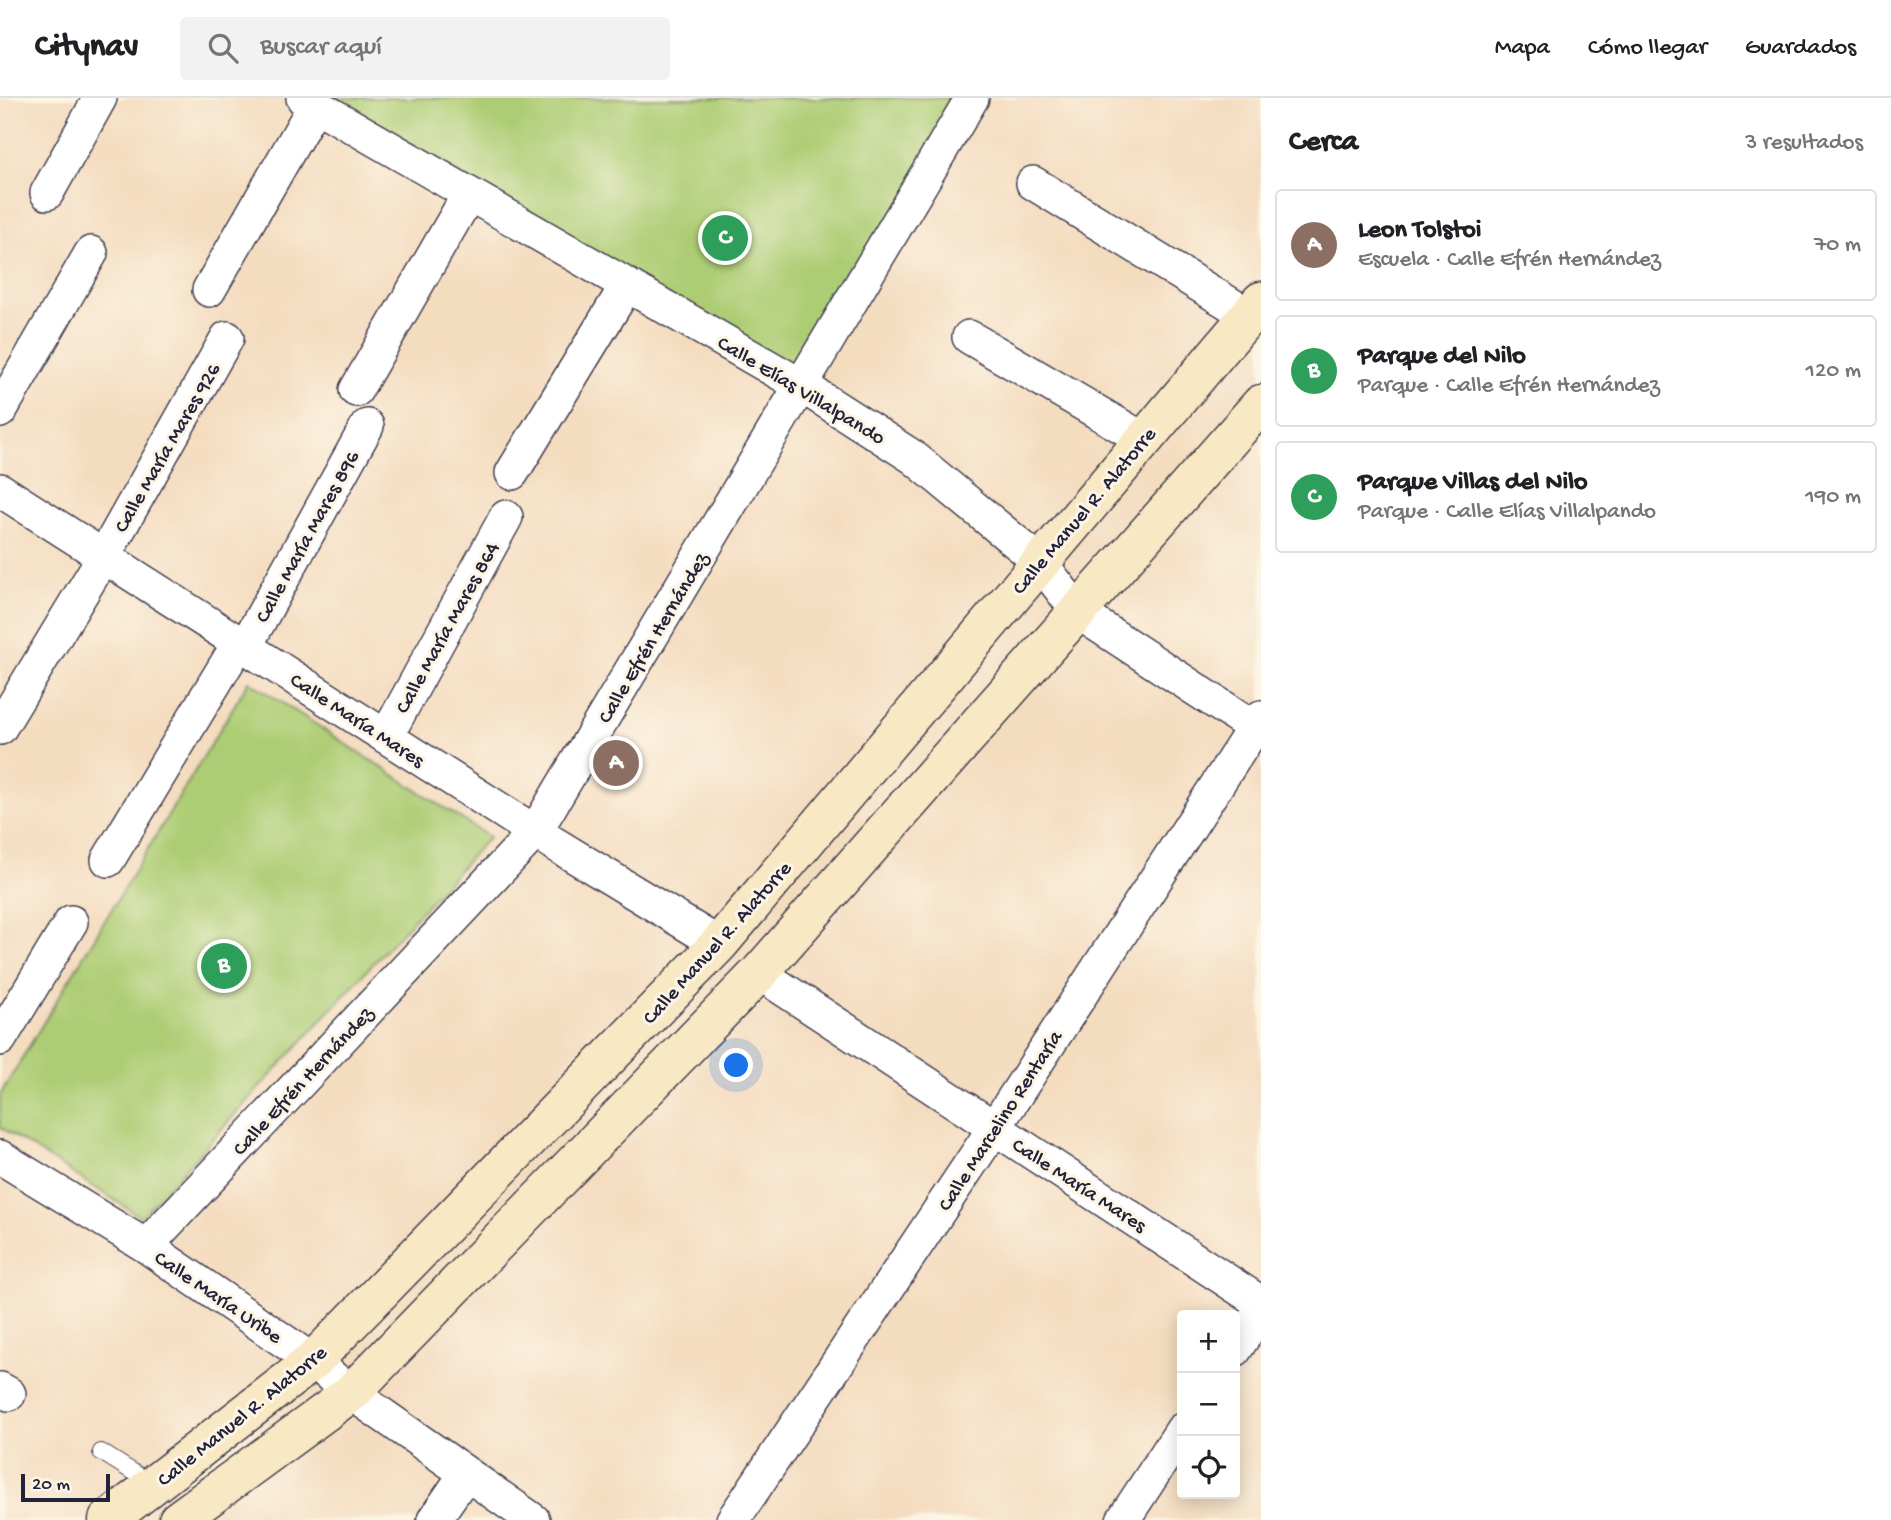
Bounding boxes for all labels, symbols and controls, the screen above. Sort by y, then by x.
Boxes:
search box [180,17,670,80]
text: Citynav [35,29,138,67]
icon: search [204,29,242,67]
text: Buscar aquí [260,33,382,64]
text: Mapa [1495,34,1550,63]
text: Cómo llegar [1588,34,1707,63]
text: Guardados [1745,34,1856,63]
text: Cerca [1289,126,1358,161]
text: 3 resultados [1745,130,1863,157]
pin: C [702,212,748,264]
text: Leon Tolstoi [1358,216,1482,247]
text: A [1307,232,1321,259]
text: 70 m [1814,232,1861,259]
text: Escuela · Calle Efrén Hernández [1358,247,1661,274]
street label: Calle Elías Villalpando [712,332,889,452]
text: Parque del Nilo [1358,342,1526,373]
text: B [1308,358,1320,385]
text: 120 m [1806,358,1861,385]
street label: Calle María Mares 926 [110,359,228,538]
text: Parque · Calle Efrén Hernández [1358,373,1660,400]
street label: Calle Manuel R. Alatorre [1008,423,1164,601]
street label: Calle María Mares 896 [251,447,367,628]
text: Parque Villas del Nilo [1358,468,1587,499]
text: C [1308,484,1320,511]
text: 190 m [1805,484,1861,511]
text: Parque · Calle Elías Villalpando [1358,499,1656,526]
street label: Calle María Mares 864 [392,539,507,719]
street label: Calle Efrén Hernández [594,548,716,729]
street label: Calle María Mares [284,669,429,775]
pin: A [593,737,639,789]
street label: Calle Manuel R. Alatorre [639,857,799,1031]
pin: B [201,940,247,992]
street label: Calle Efrén Hernández [229,1002,381,1162]
street label: Calle Marcelino Rentaría [934,1026,1070,1217]
your location [719,1048,753,1082]
street label: Calle María Mares [1006,1134,1151,1240]
street label: Calle María Uribe [148,1247,287,1352]
map controls [1177,1310,1240,1499]
button: + [1177,1310,1240,1373]
street label: Calle Manuel R. Alatorre [153,1341,334,1494]
button: − [1177,1373,1240,1436]
button: locate [1177,1436,1240,1499]
scale bar [21,1471,110,1503]
text: 20 m [32,1474,70,1497]

